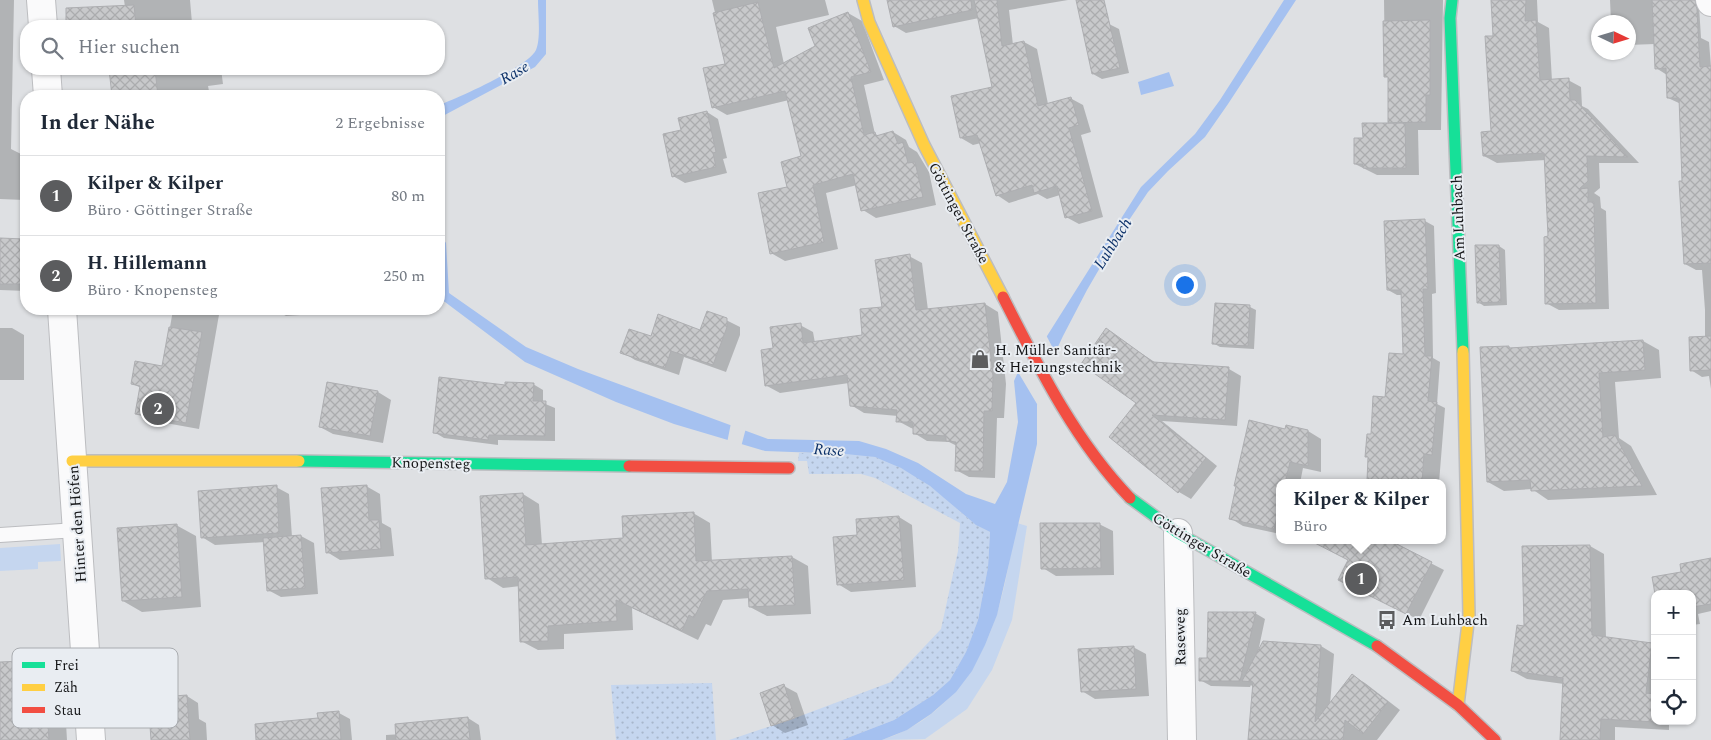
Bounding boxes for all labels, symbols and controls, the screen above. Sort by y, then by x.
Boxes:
north arrow [1591,15,1636,60]
search box [20,20,445,75]
text: Hier suchen [78,33,180,62]
icon: search [38,34,66,62]
water label: Rase [495,55,534,91]
text: In der Nähe [40,107,155,139]
text: 2 Ergebnisse [335,111,425,135]
street label: Göttinger Straße [922,158,995,268]
text: Kilper & Kilper [87,169,223,198]
street label: Am Luhbach [1445,174,1471,261]
text: 1 [52,184,60,208]
text: 80 m [391,184,425,208]
text: Büro · Göttinger Straße [87,198,253,222]
water label: Luhbach [1088,213,1138,274]
text: H. Hillemann [87,249,207,278]
text: 2 [52,264,60,288]
text: 250 m [383,264,425,288]
your location [1172,272,1198,298]
text: Büro · Knopensteg [87,278,218,302]
place label: H. Müller Sanitär- & Heizungstechnik [995,339,1122,379]
shop icon: H. Müller Sanitär- & Heizungstechnik [969,348,991,370]
pin: 2 [142,390,174,428]
water label: Rase [813,437,845,463]
street label: Knopensteg [391,451,471,476]
street label: Hinter den Höfen [62,464,93,583]
popup [1276,479,1446,544]
text: Kilper & Kilper [1293,485,1429,514]
street label: Göttinger Straße [1148,507,1256,584]
text: Büro [1293,514,1327,538]
pin: 1 [1345,560,1377,598]
map controls [1651,590,1696,725]
button: + [1651,590,1696,635]
street label: Raseweg [1168,608,1193,666]
bus stop icon: Am Luhbach [1376,609,1398,631]
place label: Am Luhbach [1402,609,1488,632]
button: − [1651,635,1696,680]
legend [12,648,178,728]
text: Frei [54,655,79,676]
text: Zäh [54,677,78,698]
button: locate [1651,680,1696,725]
text: Stau [54,700,81,721]

